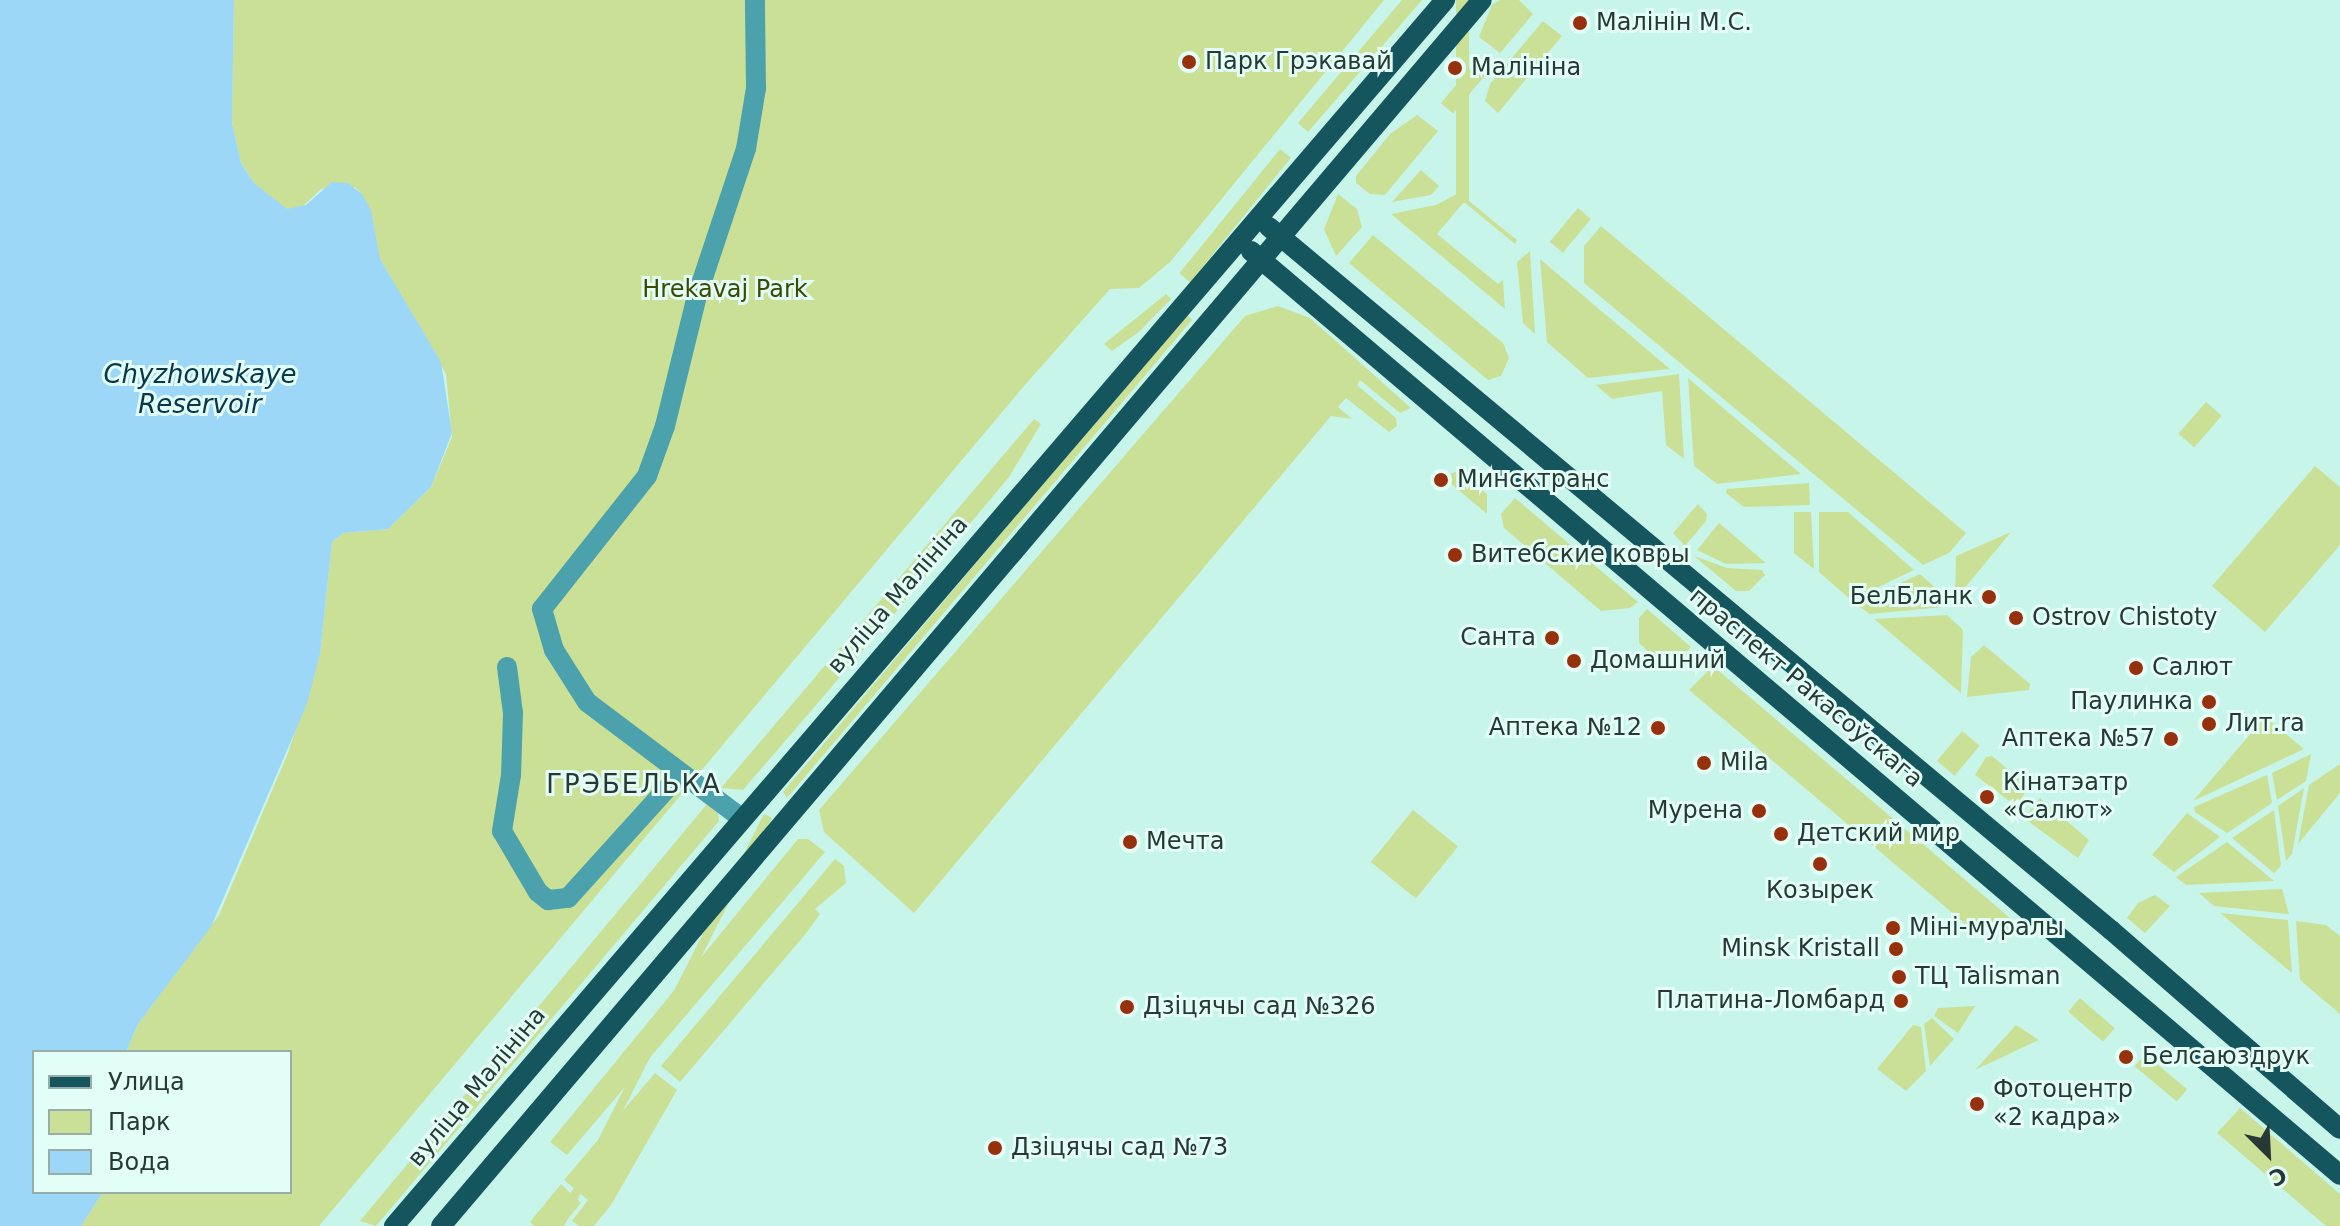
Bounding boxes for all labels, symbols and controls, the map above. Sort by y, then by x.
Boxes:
place label: Малінін М.С. [1596,9,1752,37]
marker: Малінін М.С. [1571,14,1589,32]
place label: Парк Грэкавай [1205,48,1392,76]
marker: Парк Грэкавай [1180,53,1198,71]
place label: Малініна [1471,54,1581,82]
marker: Малініна [1446,59,1464,77]
park label: Hrekavaj Park [642,276,808,304]
water label: Chyzhowskaye Reservoir [103,359,297,420]
place label: Минсктранс [1457,466,1609,494]
marker: Минсктранс [1432,471,1450,489]
street label: вуліца Малініна [822,510,974,680]
place label: Витебские ковры [1471,541,1690,569]
marker: Витебские ковры [1446,546,1464,564]
street label: праспект Ракасоўскага [1684,582,1928,794]
place label: БелБланк [1850,583,1973,611]
marker: БелБланк [1980,588,1998,606]
place label: Ostrov Chistoty [2032,604,2218,632]
marker: Ostrov Chistoty [2007,609,2025,627]
place label: Санта [1460,624,1536,652]
marker: Санта [1543,629,1561,647]
place label: Домашний [1590,647,1725,675]
marker: Домашний [1565,652,1583,670]
place label: Салют [2152,654,2233,682]
marker: Салют [2127,659,2145,677]
place label: Паулинка [2070,688,2193,716]
marker: Паулинка [2200,693,2218,711]
place label: Лит.ra [2225,710,2305,738]
place label: Аптека №12 [1489,714,1642,742]
marker: Лит.ra [2200,715,2218,733]
marker: Аптека №12 [1649,719,1667,737]
place label: Аптека №57 [2002,725,2155,753]
marker: Аптека №57 [2162,730,2180,748]
place label: Mila [1720,749,1769,777]
marker: Mila [1695,754,1713,772]
district label: ГРЭБЕЛЬКА [546,769,722,801]
place label: Кінатэатр «Салют» [2003,769,2128,825]
marker: Кінатэатр «Салют» [1978,788,1996,806]
place label: Мурена [1648,797,1743,825]
marker: Мурена [1750,802,1768,820]
place label: Детский мир [1797,820,1960,848]
marker: Детский мир [1772,825,1790,843]
place label: Мечта [1146,828,1224,856]
marker: Мечта [1121,833,1139,851]
marker: Козырек [1811,855,1829,873]
place label: Козырек [1766,877,1874,905]
place label: Міні-муралы [1909,914,2064,942]
marker: Міні-муралы [1884,919,1902,937]
place label: Minsk Kristall [1721,935,1880,963]
marker: Minsk Kristall [1887,940,1905,958]
place label: ТЦ Talisman [1915,963,2060,991]
marker: ТЦ Talisman [1890,968,1908,986]
place label: Платина-Ломбард [1656,987,1885,1015]
marker: Платина-Ломбард [1892,992,1910,1010]
place label: Дзіцячы сад №326 [1143,993,1376,1021]
marker: Дзіцячы сад №326 [1118,998,1136,1016]
street label: вуліца Малініна [402,1001,552,1173]
place label: Белсаюздрук [2142,1043,2310,1071]
marker: Белсаюздрук [2117,1048,2135,1066]
legend [32,1050,292,1194]
text: Улица [108,1068,185,1096]
place label: Фотоцентр «2 кадра» [1993,1076,2133,1132]
marker: Фотоцентр «2 кадра» [1968,1095,1986,1113]
text: Парк [108,1108,170,1136]
north arrow [2228,1114,2308,1194]
place label: Дзіцячы сад №73 [1011,1134,1228,1162]
marker: Дзіцячы сад №73 [986,1139,1004,1157]
text: Вода [108,1148,170,1176]
text: С [2266,1162,2290,1191]

